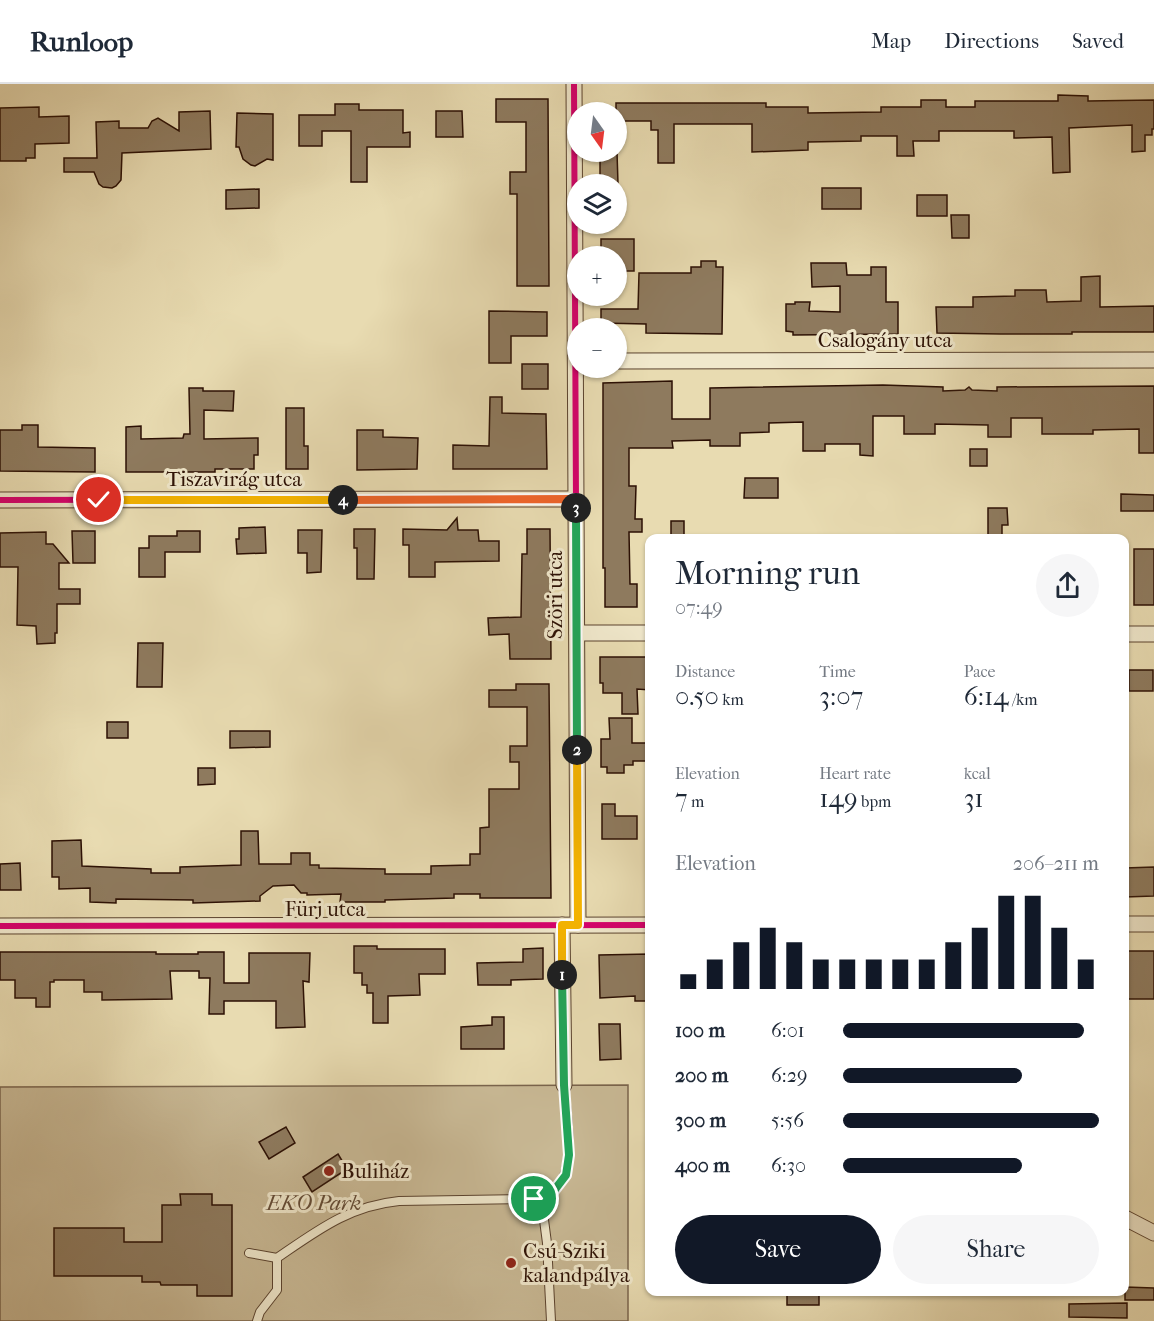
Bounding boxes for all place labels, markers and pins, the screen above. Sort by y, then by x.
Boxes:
pin [73,474,124,525]
pin: 4 [328,485,358,515]
pin: 3 [561,493,591,523]
pin: 2 [562,735,592,765]
pin: 1 [547,960,577,990]
place label: Buliház [341,1159,409,1183]
marker: Buliház [322,1164,336,1178]
pin [508,1173,559,1224]
place label: Csú-Sziki kalandpálya [523,1239,630,1287]
marker: Csú-Sziki kalandpálya [504,1256,518,1270]

